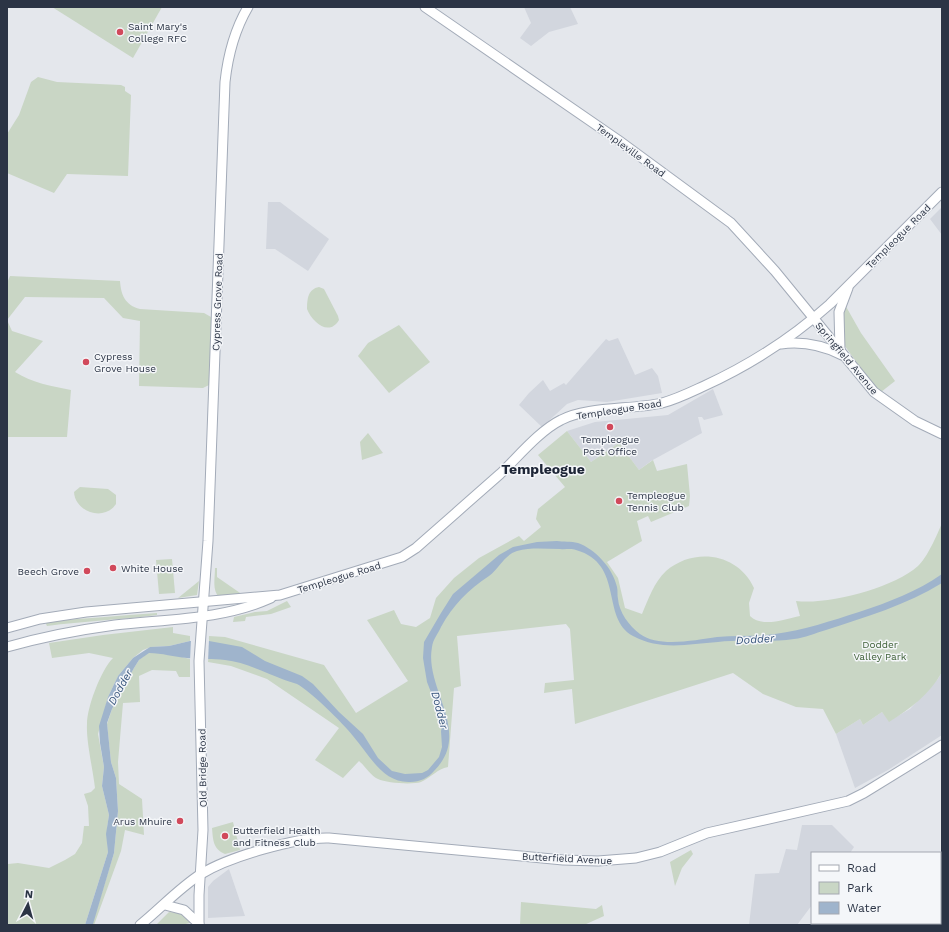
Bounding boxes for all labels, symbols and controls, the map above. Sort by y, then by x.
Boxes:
place label: Saint Mary's College RFC [128,21,187,44]
marker: Saint Mary's College RFC [115,27,125,37]
street label: Templeville Road [594,122,667,179]
street label: Templeogue Road [864,202,933,271]
street label: Cypress Grove Road [210,253,225,351]
street label: Springfield Avenue [813,320,880,397]
place label: Cypress Grove House [94,351,156,374]
marker: Cypress Grove House [81,357,91,367]
street label: Templeogue Road [576,397,663,422]
marker: Templeogue Post Office [605,422,615,432]
place label: Templeogue Post Office [581,434,640,457]
district label: Templeogue [501,461,585,477]
place label: Templeogue Tennis Club [627,490,686,513]
marker: Templeogue Tennis Club [614,496,624,506]
street label: Templeogue Road [296,560,382,595]
marker: White House [108,563,118,573]
place label: White House [121,563,184,574]
place label: Beech Grove [18,566,79,577]
marker: Beech Grove [82,566,92,576]
water label: Dodder [735,632,775,647]
park label: Dodder Valley Park [853,639,907,662]
water label: Dodder [105,667,136,707]
water label: Dodder [428,690,451,731]
street label: Old Bridge Road [196,729,209,807]
place label: Arus Mhuire [113,816,172,827]
marker: Arus Mhuire [175,816,185,826]
place label: Butterfield Health and Fitness Club [233,825,320,848]
marker: Butterfield Health and Fitness Club [220,831,230,841]
street label: Butterfield Avenue [522,851,613,866]
legend [811,852,941,924]
text: Road [847,861,876,875]
text: Park [847,881,873,895]
north arrow [8,884,48,924]
text: N [24,888,34,901]
text: Water [847,901,882,915]

